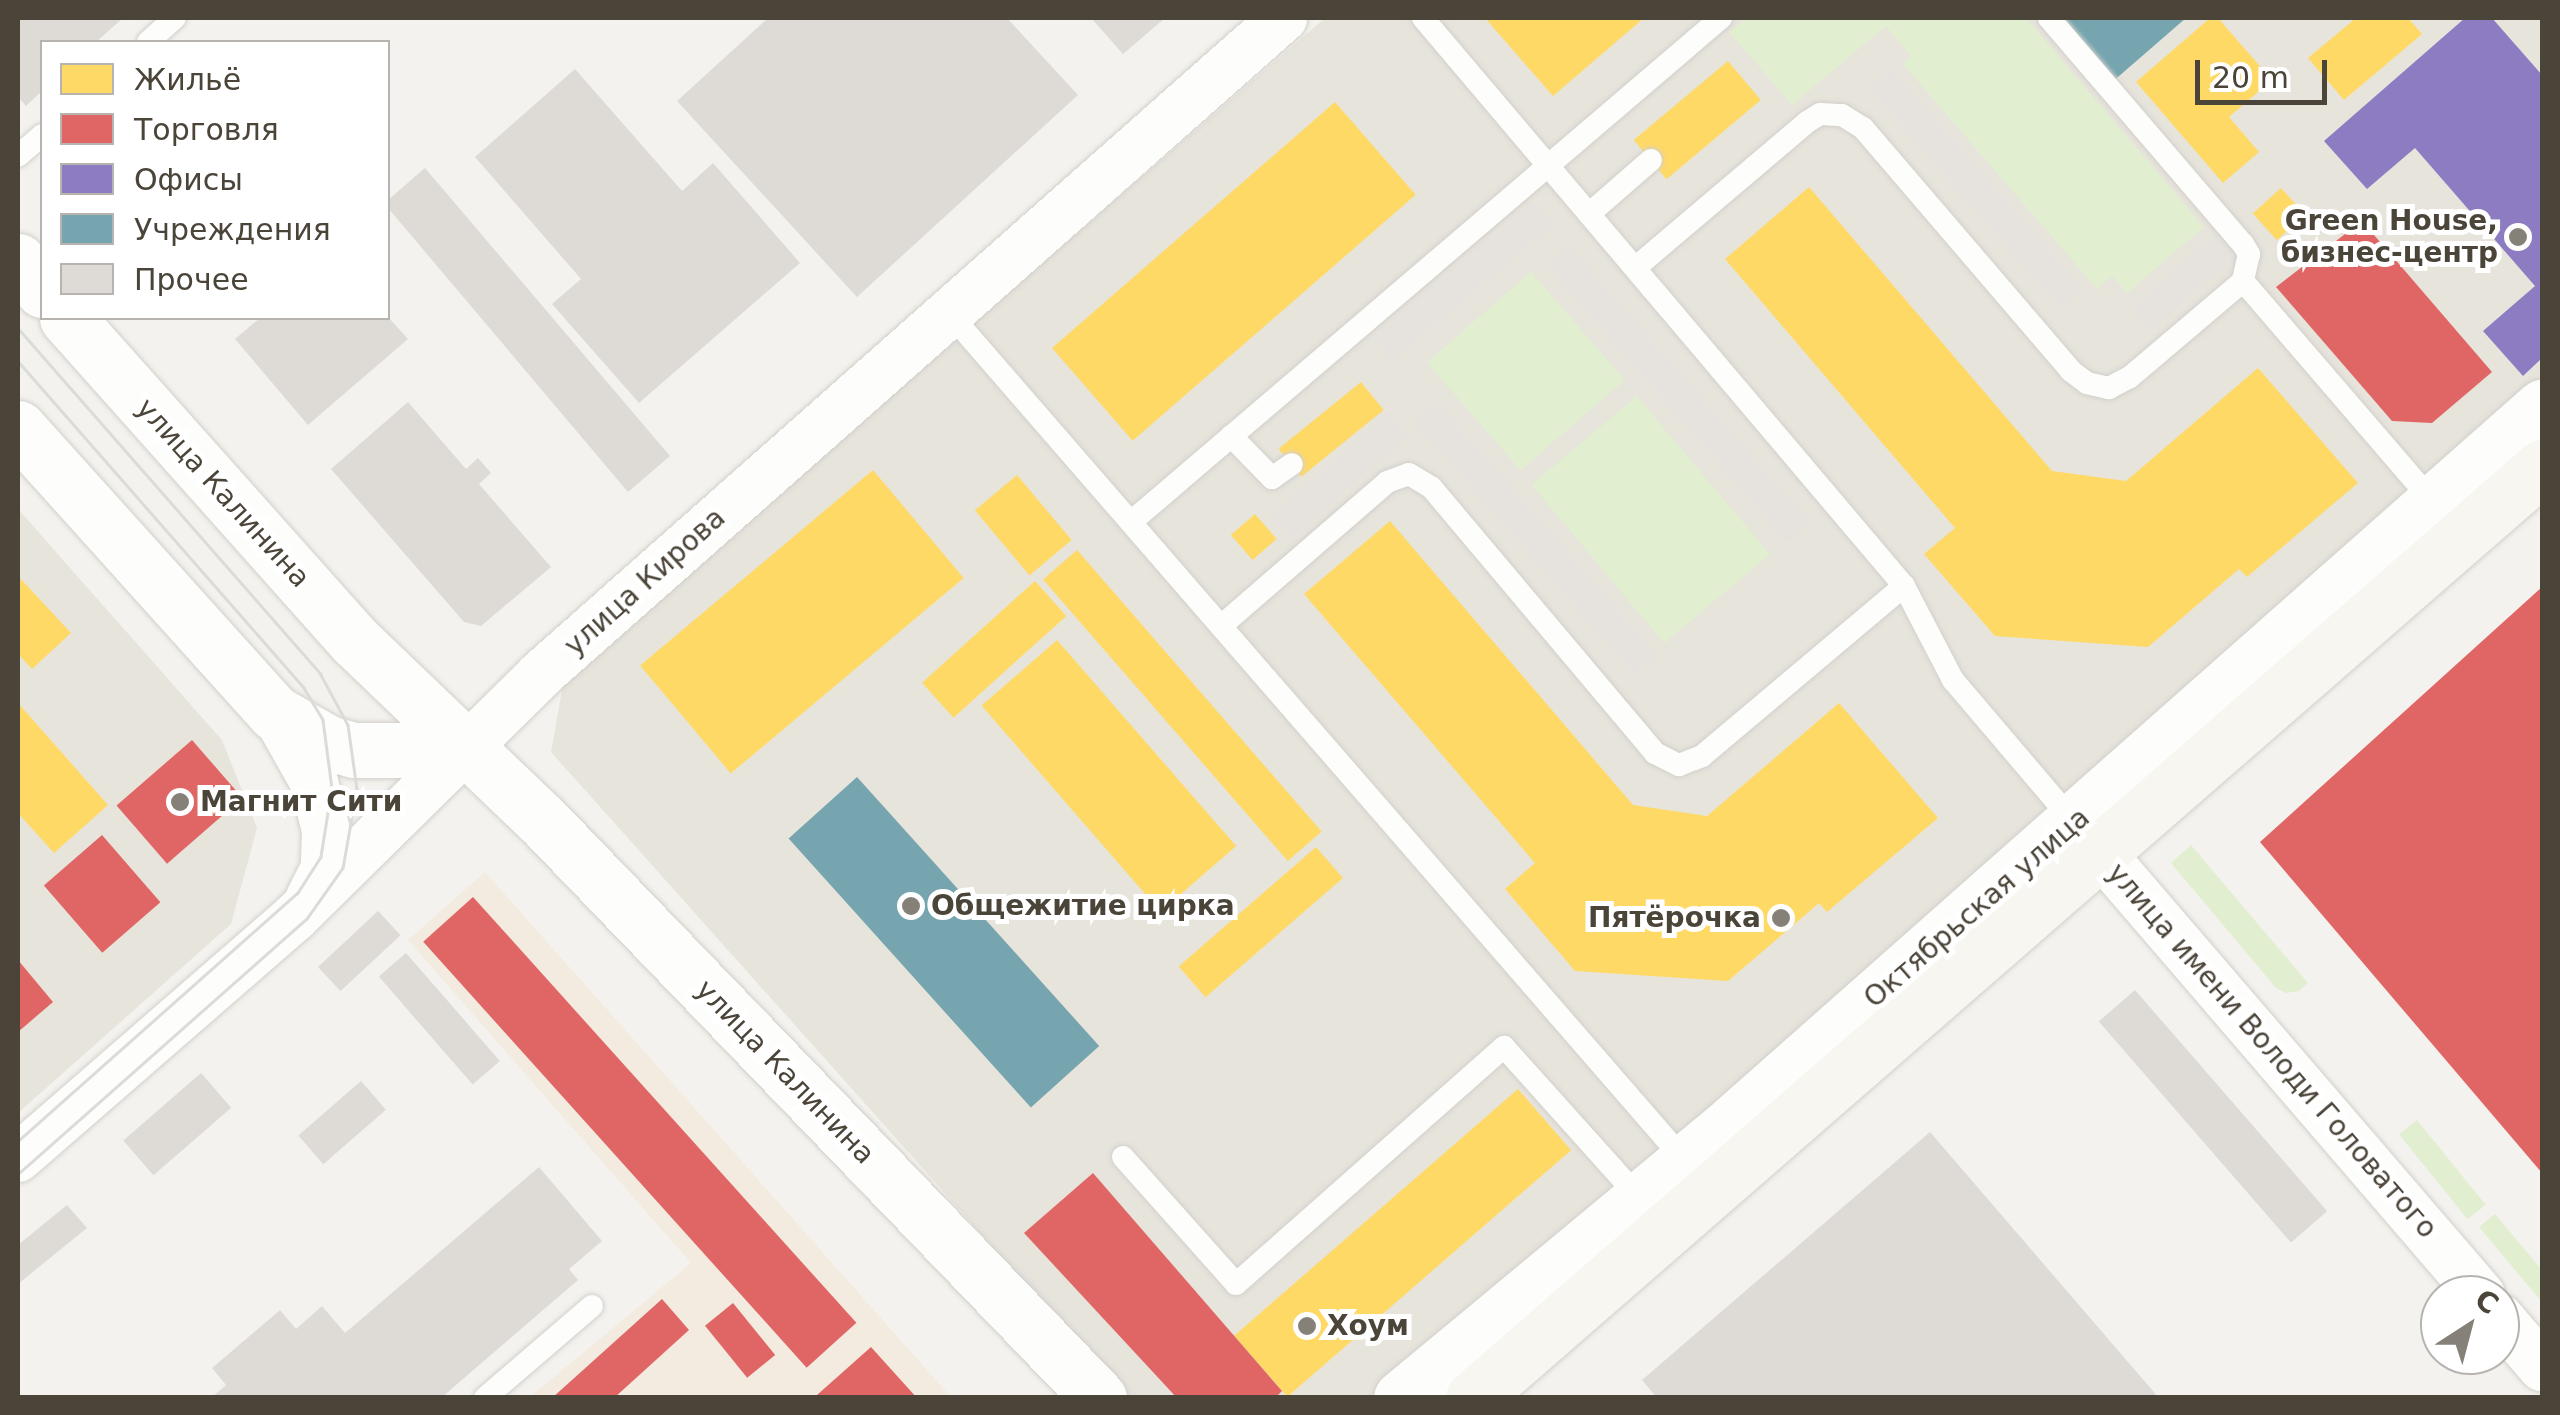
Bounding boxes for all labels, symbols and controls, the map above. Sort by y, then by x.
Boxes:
legend [40,40,390,320]
scale bar [2200,40,2332,102]
text: 20 m [2212,60,2289,95]
text: Жильё [134,62,241,97]
text: Торговля [134,112,279,147]
text: Офисы [134,162,243,197]
place label: Green House, бизнес-центр [2281,204,2498,270]
text: Учреждения [134,212,331,247]
marker: Green House, бизнес-центр [2507,226,2529,248]
text: Прочее [134,262,249,297]
street label: улица Калинина [129,392,317,594]
street label: улица Кирова [558,501,732,663]
place label: Магнит Сити [200,785,402,819]
marker: Магнит Сити [169,791,191,813]
street label: Октябрьская улица [1857,801,2097,1015]
street label: улица имени Володи Головатого [2100,857,2444,1245]
place label: Общежитие цирка [931,889,1235,923]
marker: Общежитие цирка [900,895,922,917]
place label: Пятёрочка [1588,901,1761,935]
marker: Пятёрочка [1770,907,1792,929]
street label: улица Калинина [689,973,881,1171]
north arrow [2420,1275,2520,1375]
text: С [2469,1283,2505,1321]
place label: Хоум [1327,1309,1409,1343]
marker: Хоум [1296,1315,1318,1337]

